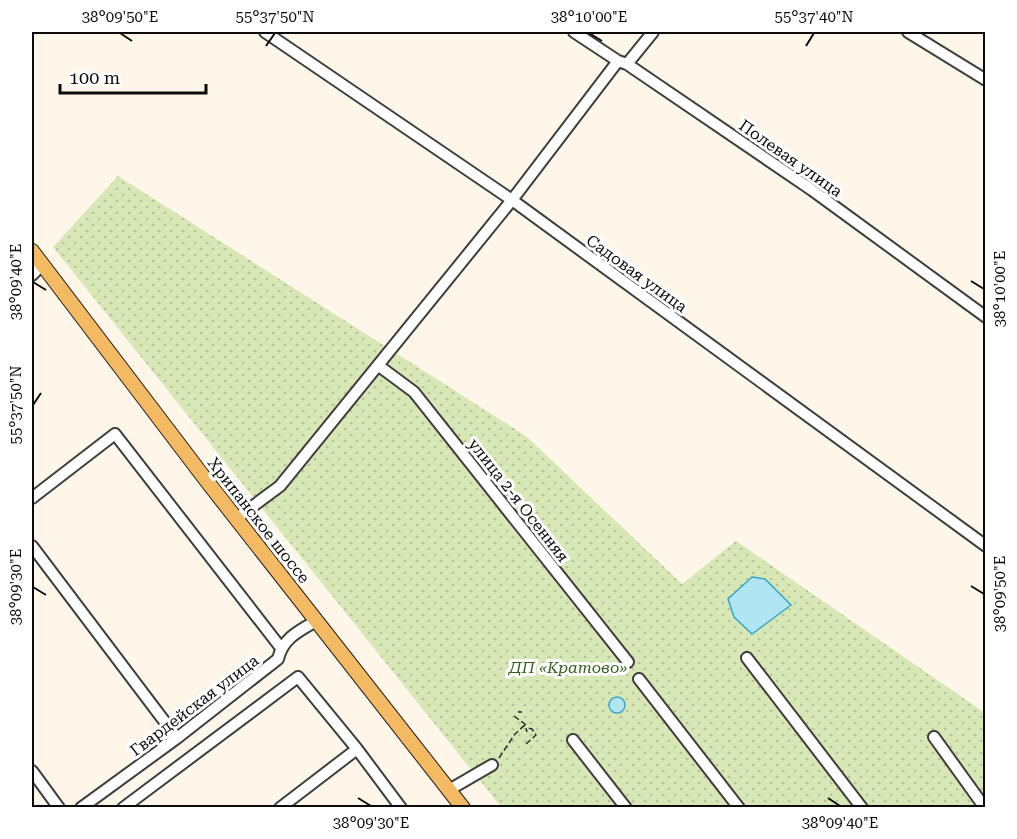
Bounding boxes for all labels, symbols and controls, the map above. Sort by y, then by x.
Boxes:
text: 38°09'50"E [82,8,158,26]
text: 55°37'50"N [235,8,315,26]
text: 38°10'00"E [551,8,627,26]
text: 55°37'40"N [774,8,854,26]
scale bar [60,57,206,95]
text: 100 m [69,67,120,88]
street label: Полевая улица [736,116,846,201]
street label: Садовая улица [583,230,691,317]
text: 38°09'40"E [7,244,25,320]
text: 38°10'00"E [991,251,1009,327]
text: 55°37'50"N [7,365,25,445]
street label: улица 2-я Осенняя [464,435,573,566]
street label: Хрипанское шоссе [204,454,314,587]
text: 38°09'30"E [7,549,25,625]
text: 38°09'50"E [991,556,1009,632]
street label: Гвардейская улица [126,651,263,760]
park label: ДП «Кратово» [508,658,627,677]
text: 38°09'30"E [333,814,409,832]
text: 38°09'40"E [802,814,878,832]

